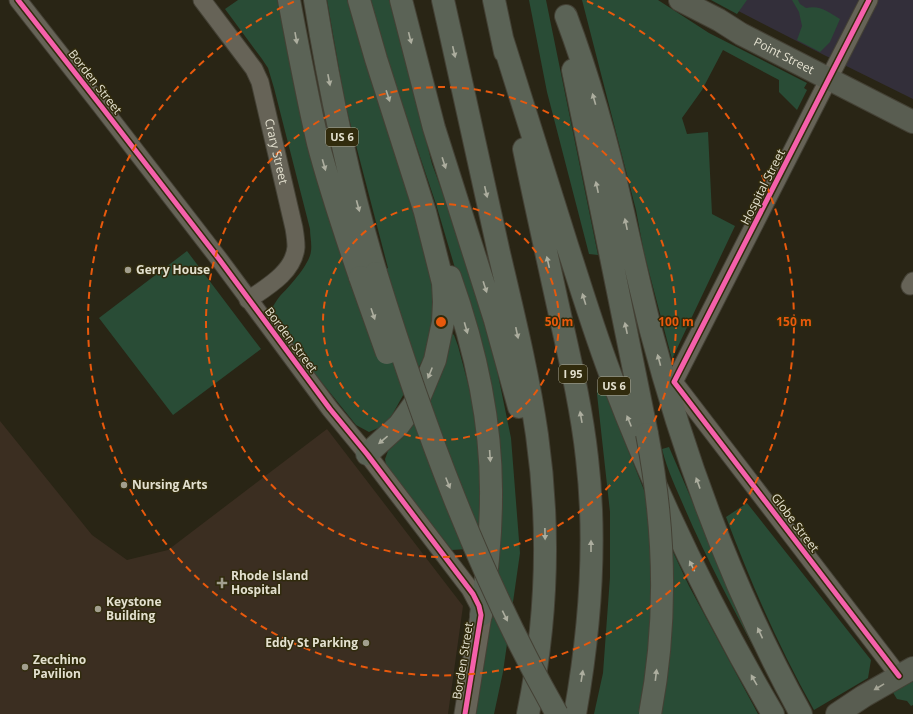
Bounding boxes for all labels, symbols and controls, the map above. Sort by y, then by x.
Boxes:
one-way arrow [293,32,299,44]
one-way arrow [407,32,413,44]
street label: Point Street [751,33,817,78]
street label: Borden Street [65,46,126,118]
one-way arrow [452,46,458,58]
one-way arrow [327,74,333,86]
one-way arrow [385,90,391,102]
one-way arrow [591,92,597,104]
street label: Crary Street [261,117,293,186]
road number: US 6 [326,128,358,146]
street label: Hospital Street [736,146,789,228]
one-way arrow [441,158,447,170]
one-way arrow [322,159,328,171]
one-way arrow [593,181,599,194]
one-way arrow [483,186,489,198]
one-way arrow [355,201,361,213]
one-way arrow [623,218,629,231]
one-way arrow [545,256,551,268]
place label: Gerry House [136,261,210,278]
marker: Gerry House [123,265,133,275]
one-way arrow [482,281,488,293]
one-way arrow [581,293,587,305]
street label: Borden Street [261,303,322,376]
one-way arrow [370,308,376,320]
text: 50 m [545,313,573,330]
text: 100 m [658,313,694,330]
text: 150 m [776,313,812,330]
centre of rings [434,315,448,329]
one-way arrow [622,321,628,334]
one-way arrow [463,322,469,334]
one-way arrow [515,327,521,339]
one-way arrow [656,353,662,365]
road number: I 95 [559,365,587,383]
one-way arrow [426,368,432,380]
road number: US 6 [598,377,630,395]
one-way arrow [578,411,584,423]
one-way arrow [625,415,631,427]
one-way arrow [378,436,389,445]
one-way arrow [486,450,493,462]
place label: Nursing Arts [132,476,207,493]
one-way arrow [695,477,701,489]
one-way arrow [446,478,452,490]
marker: Nursing Arts [119,480,129,490]
street label: Globe Street [768,490,823,556]
one-way arrow [542,528,548,541]
one-way arrow [588,539,594,552]
one-way arrow [689,560,695,571]
place label: Rhode Island Hospital [231,567,308,598]
marker: Rhode Island Hospital [216,577,228,589]
place label: Keystone Building [106,593,161,624]
marker: Keystone Building [93,604,103,614]
one-way arrow [502,610,509,621]
street label: Borden Street [448,621,477,701]
one-way arrow [757,627,763,638]
place label: Eddy St Parking [265,634,358,651]
marker: Eddy St Parking [361,638,371,648]
place label: Zecchino Pavilion [33,651,86,682]
marker: Zecchino Pavilion [20,662,30,672]
one-way arrow [579,669,585,682]
one-way arrow [653,669,659,682]
one-way arrow [750,674,757,686]
one-way arrow [873,684,885,691]

